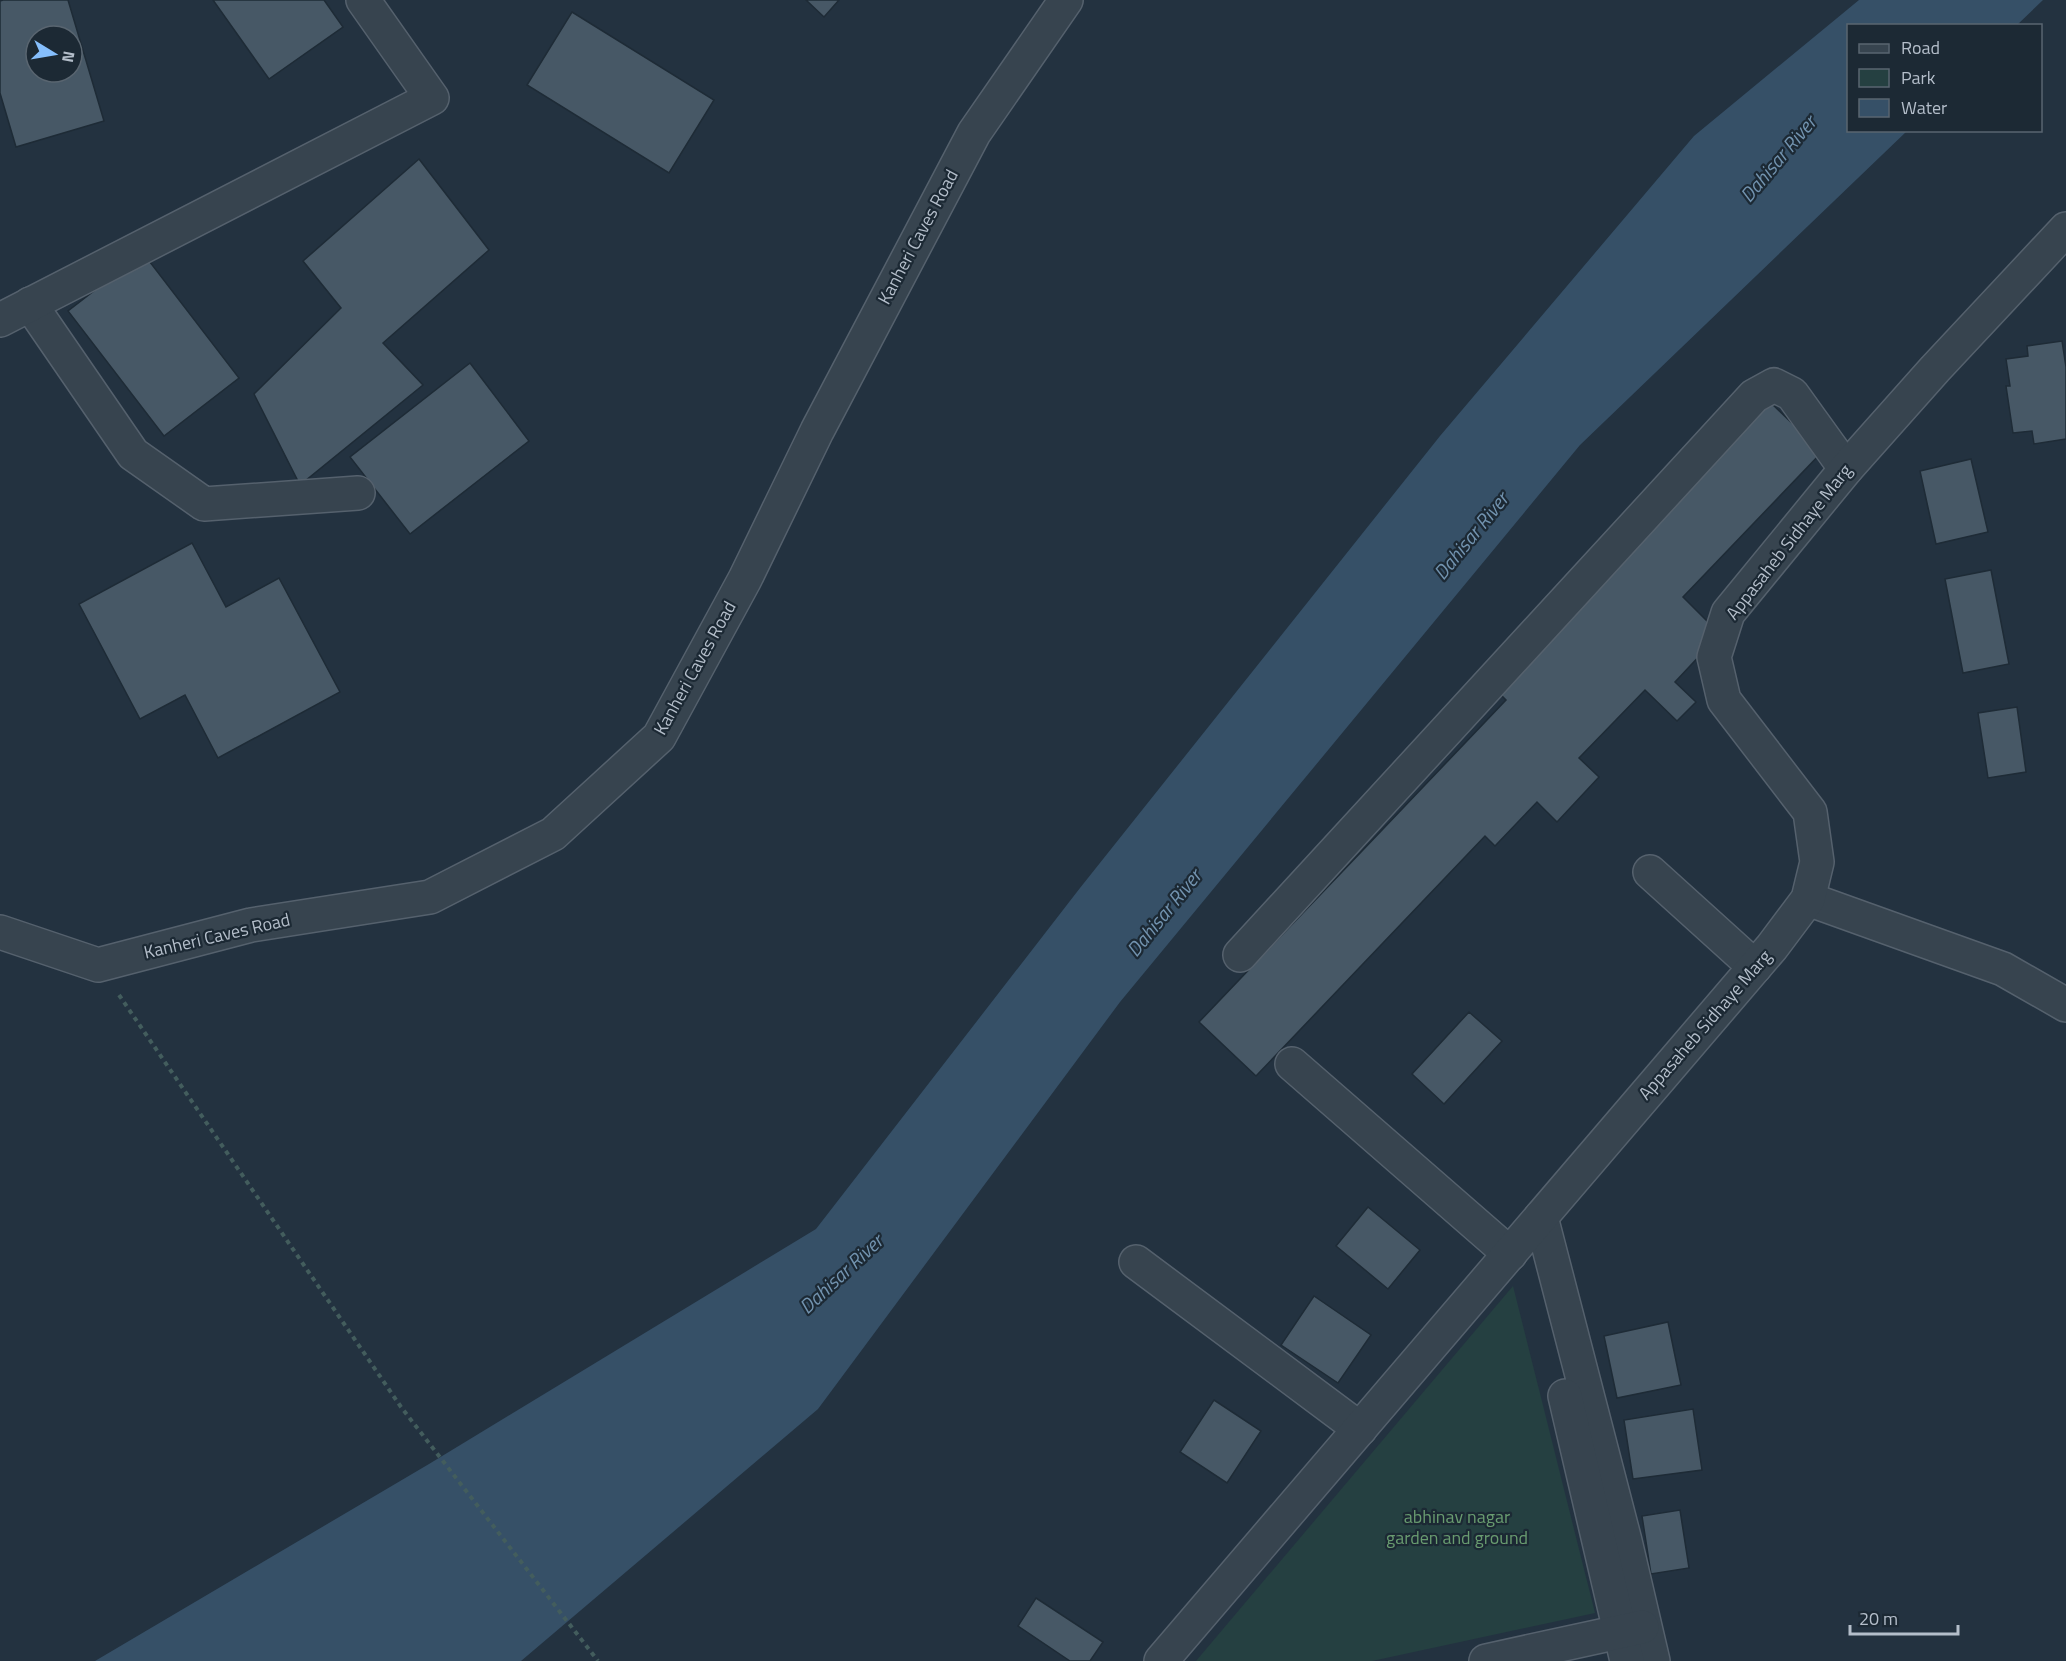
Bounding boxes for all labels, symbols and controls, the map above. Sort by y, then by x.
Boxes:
north arrow [24,24,84,84]
legend [1847,24,2042,132]
text: Road [1901,34,1940,61]
text: N [56,49,82,65]
text: Park [1901,64,1936,91]
text: Water [1901,94,1947,121]
water label: Dahisar River [1732,106,1825,209]
street label: Kanheri Caves Road [871,164,965,309]
street label: Appasaheb Sidhaye Marg [1719,458,1858,625]
water label: Dahisar River [1425,483,1517,586]
street label: Kanheri Caves Road [647,596,743,740]
water label: Dahisar River [1118,860,1210,963]
street label: Kanheri Caves Road [141,906,293,965]
street label: Appasaheb Sidhaye Marg [1632,944,1778,1106]
water label: Dahisar River [792,1225,892,1321]
park label: abhinav nagar garden and ground [1386,1503,1528,1551]
scale bar [1850,1598,1958,1636]
text: 20 m [1859,1605,1898,1632]

